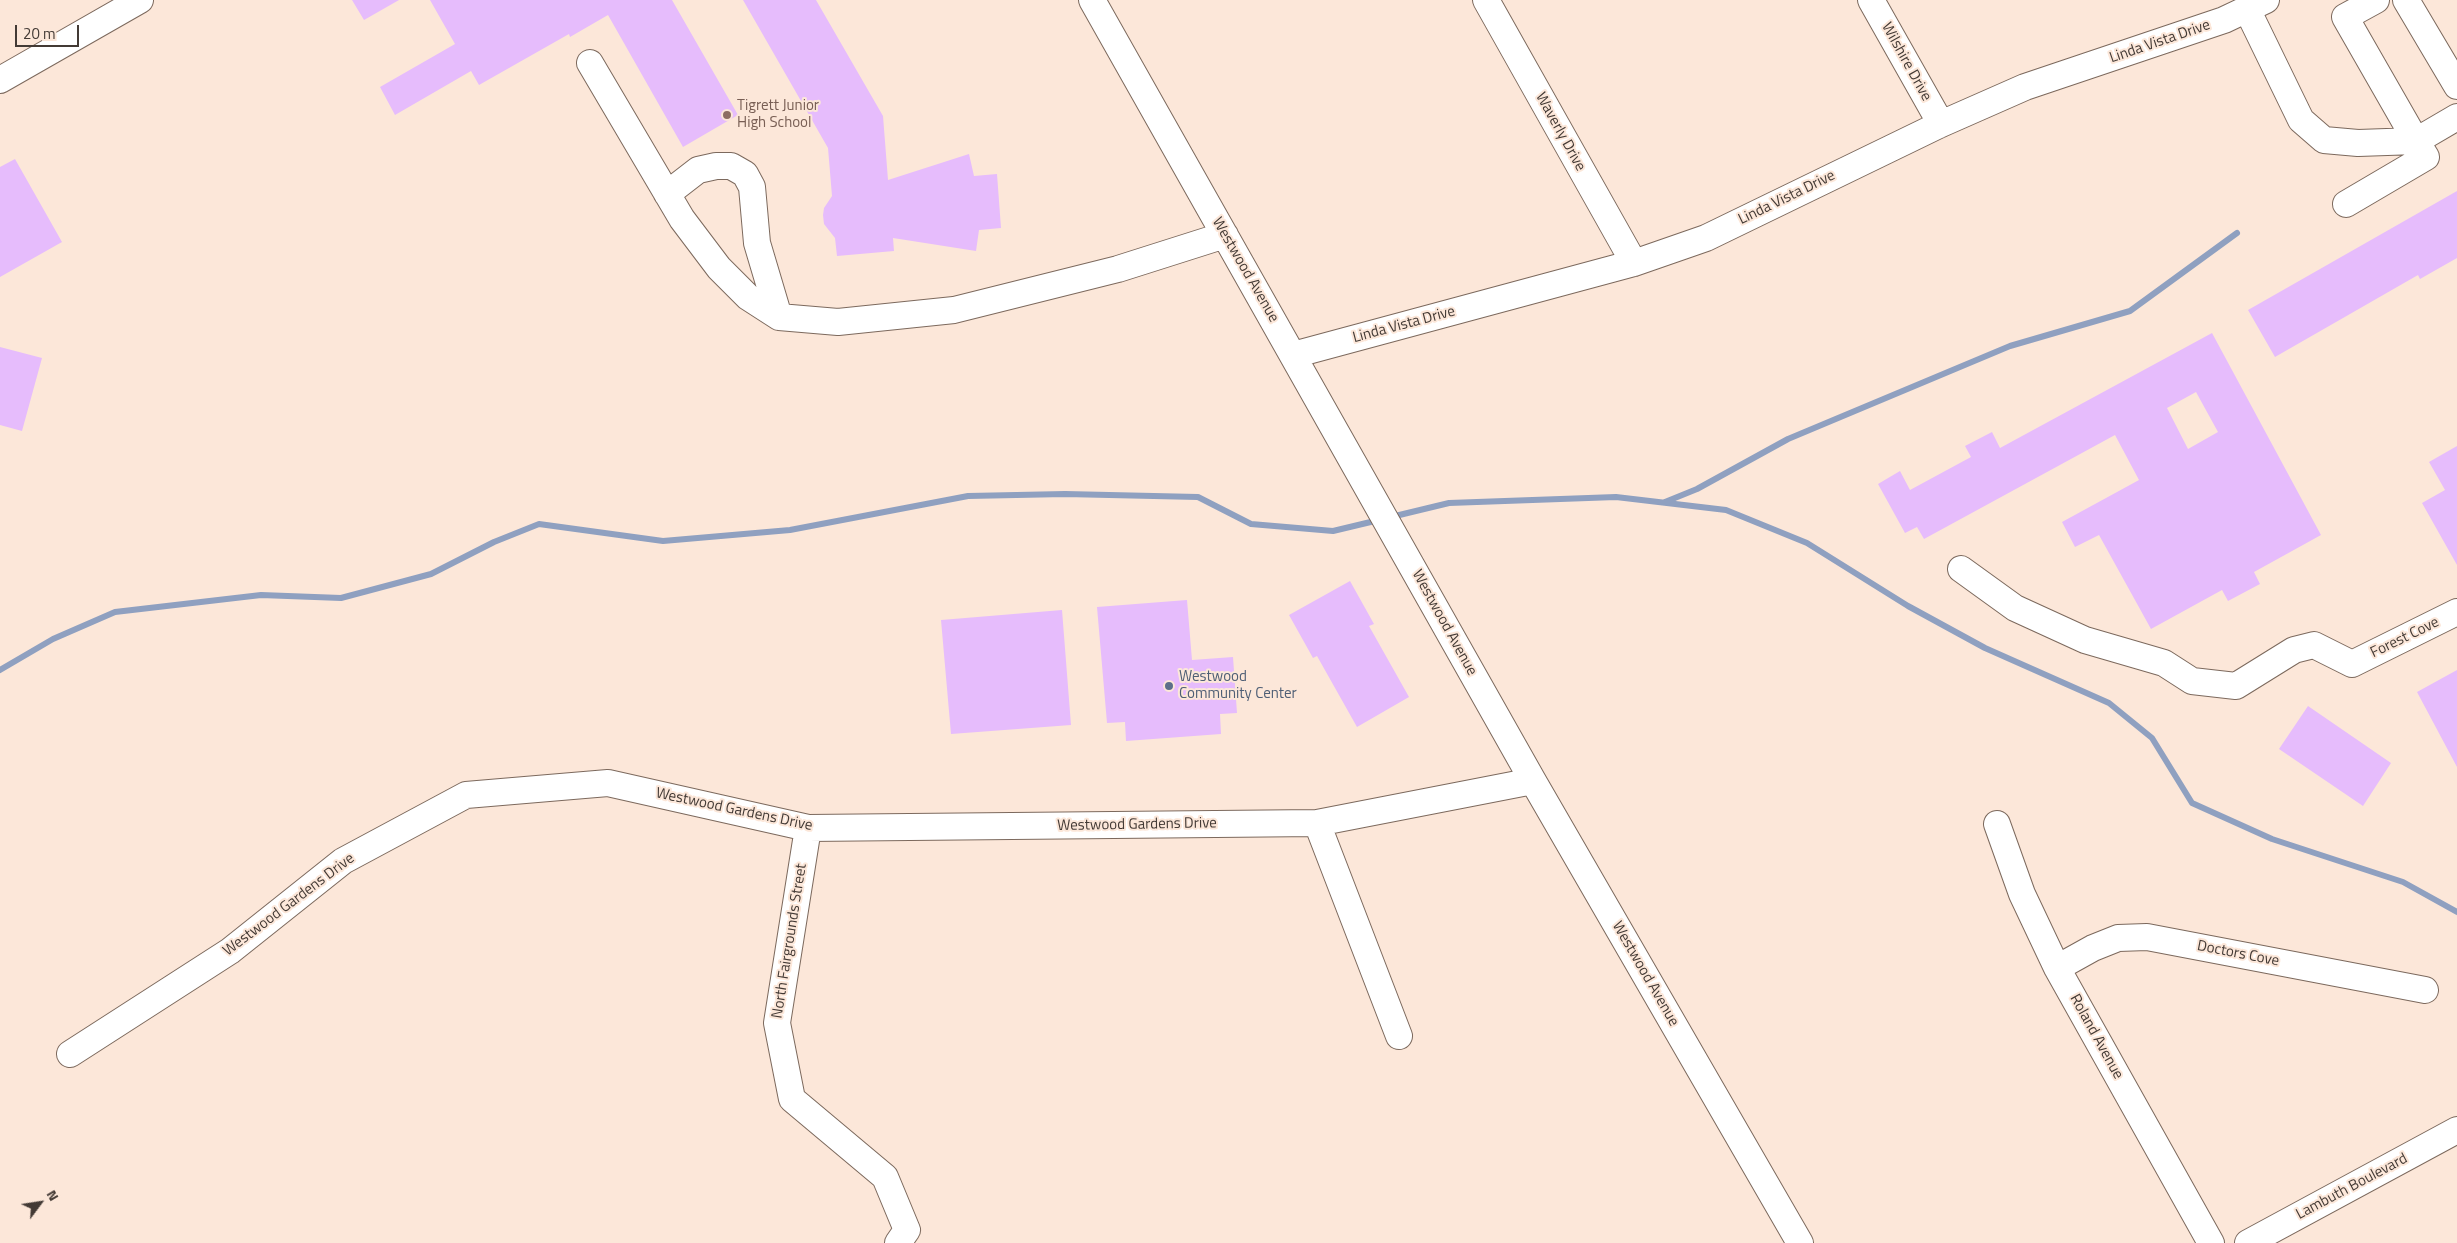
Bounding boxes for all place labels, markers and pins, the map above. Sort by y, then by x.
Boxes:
place label: Tigrett Junior High School [737,97,819,132]
marker: Tigrett Junior High School [721,109,733,121]
place label: Westwood Community Center [1179,668,1297,703]
marker: Westwood Community Center [1163,680,1175,692]

